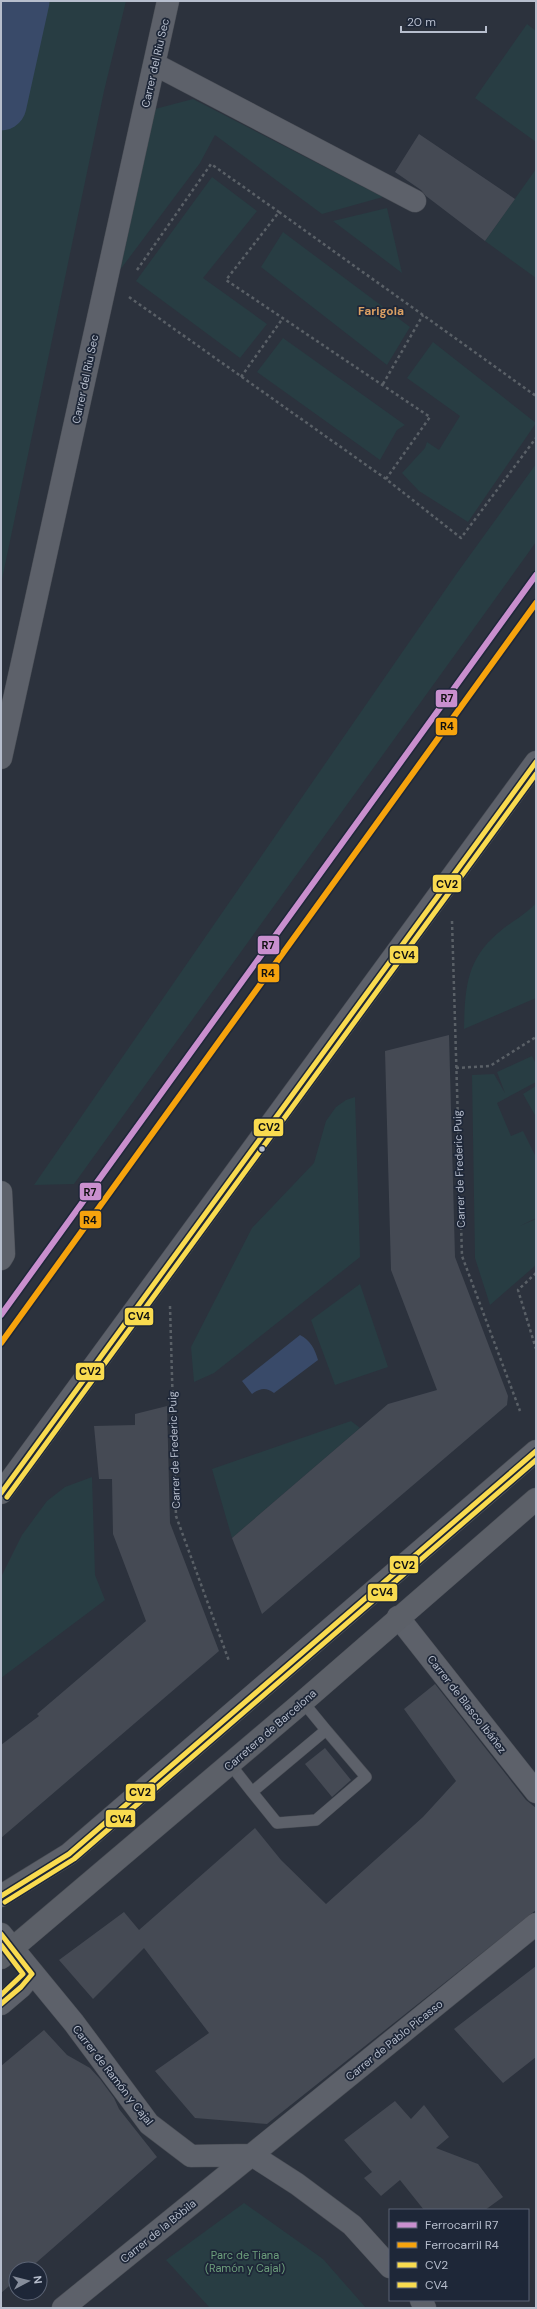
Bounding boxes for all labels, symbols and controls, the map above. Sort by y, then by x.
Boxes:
scale bar [401,8,486,34]
text: 20 m [407,14,436,30]
street label: Carrer del Riu Sec [138,17,172,109]
district label: Farigola [358,303,404,319]
street label: Carrer del Riu Sec [69,333,101,425]
line badge: R7 [435,689,458,708]
text: R7 [441,691,454,705]
line badge: R4 [435,717,458,736]
text: R4 [440,719,454,733]
line badge: CV2 [432,874,462,893]
text: CV2 [436,877,458,891]
line badge: R7 [257,935,280,955]
text: R7 [262,938,275,952]
line badge: CV4 [389,945,419,964]
text: CV4 [393,948,415,962]
line badge: R4 [257,963,280,983]
text: R4 [261,966,275,980]
street label: Carrer de Frederic Puig [450,1110,468,1228]
line badge: CV2 [253,1118,284,1137]
text: CV2 [258,1120,280,1134]
unlabelled marker [257,1144,267,1154]
line badge: R7 [79,1182,102,1201]
text: R7 [84,1185,97,1199]
line badge: R4 [79,1210,102,1229]
text: R4 [83,1213,97,1227]
line badge: CV4 [124,1307,154,1326]
text: CV4 [128,1309,150,1323]
line badge: CV2 [75,1362,105,1381]
text: CV2 [79,1364,101,1378]
street label: Carrer de Frederic Puig [165,1391,183,1509]
line badge: CV2 [389,1555,419,1574]
text: CV2 [393,1558,415,1572]
line badge: CV4 [367,1583,398,1602]
text: CV4 [371,1585,393,1599]
street label: Carrer de Blasco Ibáñez [424,1652,510,1756]
street label: Carretera de Barcelona [221,1686,319,1774]
line badge: CV2 [125,1783,156,1802]
text: CV2 [129,1785,151,1799]
line badge: CV4 [105,1809,136,1828]
text: CV4 [110,1812,132,1826]
street label: Carrer de Pablo Picasso [343,1997,445,2083]
street label: Carrer de Ramón y Cajal [70,2022,156,2128]
street label: Carrer de la Bòbila [117,2196,199,2266]
legend [389,2209,529,2301]
text: Ferrocarril R7 [425,2217,498,2233]
text: Ferrocarril R4 [425,2237,499,2253]
park label: Parc de Tiana (Ramón y Cajal) [205,2248,285,2275]
text: CV2 [425,2257,448,2273]
north arrow [8,2261,48,2301]
text: N [30,2275,45,2285]
text: CV4 [425,2277,448,2293]

